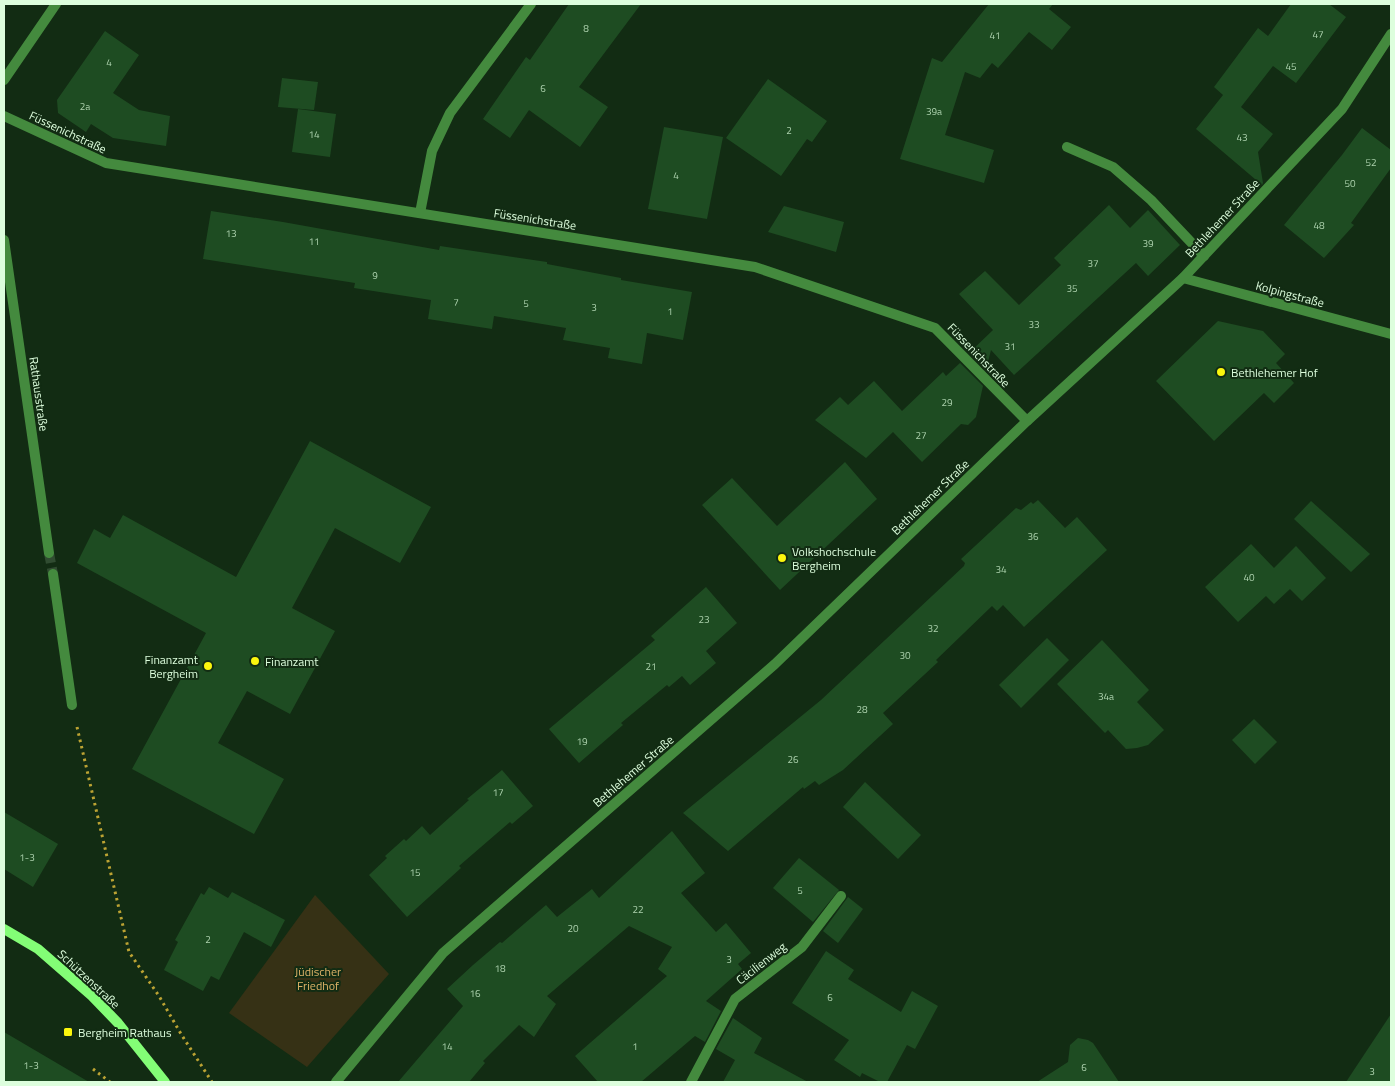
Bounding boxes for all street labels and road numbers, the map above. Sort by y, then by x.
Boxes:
street label: Füssenichstraße [26,106,110,158]
street label: Bethlehemer Straße [1180,174,1264,262]
street label: Füssenichstraße [492,203,578,235]
street label: Kolpingstraße [1254,276,1326,312]
street label: Füssenichstraße [943,318,1015,392]
street label: Rathausstraße [24,356,54,432]
street label: Bethlehemer Straße [887,455,973,539]
street label: Bethlehemer Straße [588,730,678,812]
street label: Cäcilienweg [732,937,790,989]
street label: Schützenstraße [53,945,125,1013]

